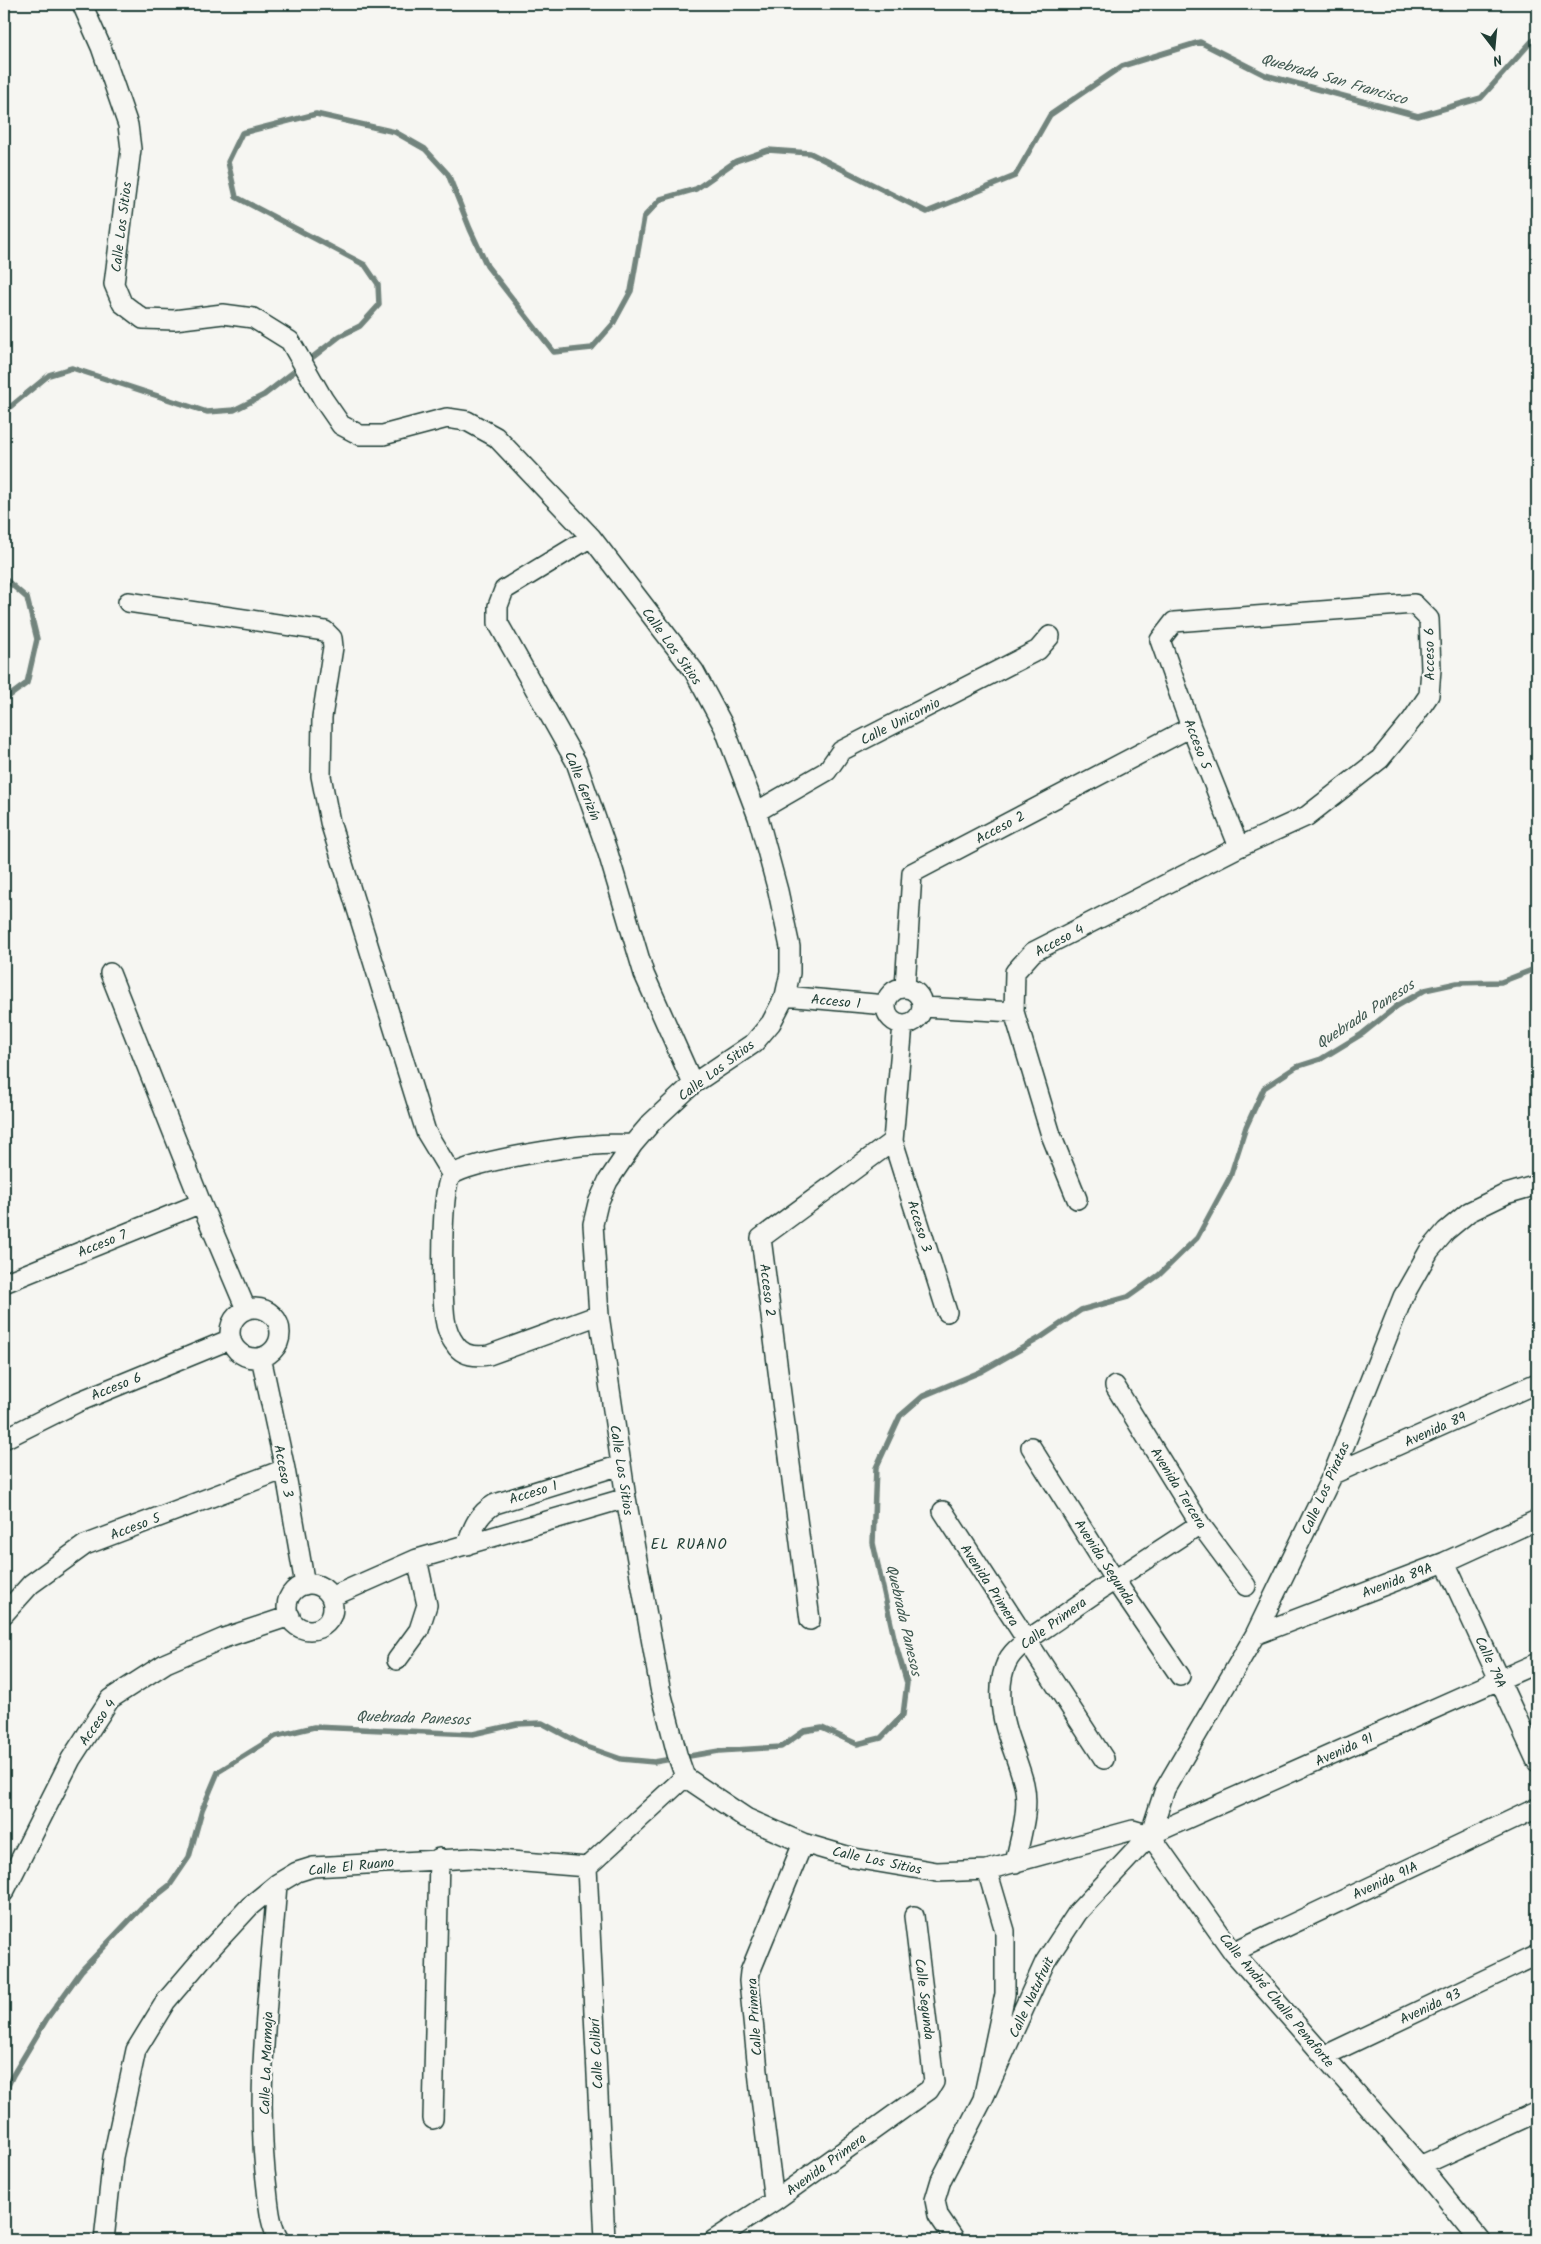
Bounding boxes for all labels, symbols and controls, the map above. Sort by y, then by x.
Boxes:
north arrow [1468,22,1518,72]
water label: Quebrada San Francisco [1258,48,1411,113]
text: N [1490,48,1505,71]
street label: Calle Los Sitios [106,181,138,274]
street label: Calle Los Sitios [636,603,707,690]
street label: Acceso 6 [1419,627,1441,681]
street label: Calle Unicornio [857,692,944,751]
street label: Acceso 5 [1177,716,1217,774]
street label: Calle Gerizín [558,748,606,825]
street label: Acceso 2 [972,806,1029,850]
street label: Acceso 4 [1031,919,1088,963]
water label: Quebrada Panesos [1311,973,1421,1056]
street label: Acceso 1 [810,989,862,1015]
street label: Calle Los Sitios [674,1035,760,1107]
street label: Acceso 3 [901,1198,937,1255]
street label: Acceso 7 [74,1224,131,1264]
street label: Acceso 2 [753,1262,781,1318]
street label: Acceso 6 [88,1367,145,1407]
street label: Avenida 89 [1401,1406,1470,1453]
street label: Calle Los Sitios [603,1423,639,1517]
street label: Calle Los Piratas [1296,1439,1356,1538]
street label: Acceso 3 [267,1443,299,1499]
street label: Avenida Tercera [1144,1443,1212,1534]
street label: Acceso 1 [506,1475,560,1511]
street label: Acceso 5 [107,1507,165,1547]
street label: Avenida Segunda [1068,1515,1140,1610]
district label: EL RUANO [650,1533,728,1557]
street label: Avenida Primera [954,1540,1024,1631]
street label: Avenida 89A [1359,1557,1436,1605]
water label: Quebrada Panesos [879,1562,928,1680]
street label: Calle Primera [1016,1592,1092,1656]
street label: Calle 79A [1468,1633,1512,1692]
street label: Acceso 4 [74,1694,122,1751]
water label: Quebrada Panesos [356,1705,472,1733]
street label: Avenida 91 [1312,1727,1377,1773]
street label: Calle Los Sitios [830,1841,924,1881]
street label: Calle El Ruano [307,1852,395,1882]
street label: Avenida 91A [1349,1856,1422,1906]
street label: Calle André Challe Penaforte [1213,1928,1340,2073]
street label: Calle Natufruit [1003,1953,1061,2042]
street label: Calle Segunda [908,1957,940,2041]
street label: Calle Primera [741,1977,769,2057]
street label: Avenida 93 [1396,1983,1465,2031]
street label: Calle La Marmaja [254,2011,280,2115]
street label: Calle Colibrí [584,2015,610,2090]
street label: Avenida Primera [782,2128,871,2202]

